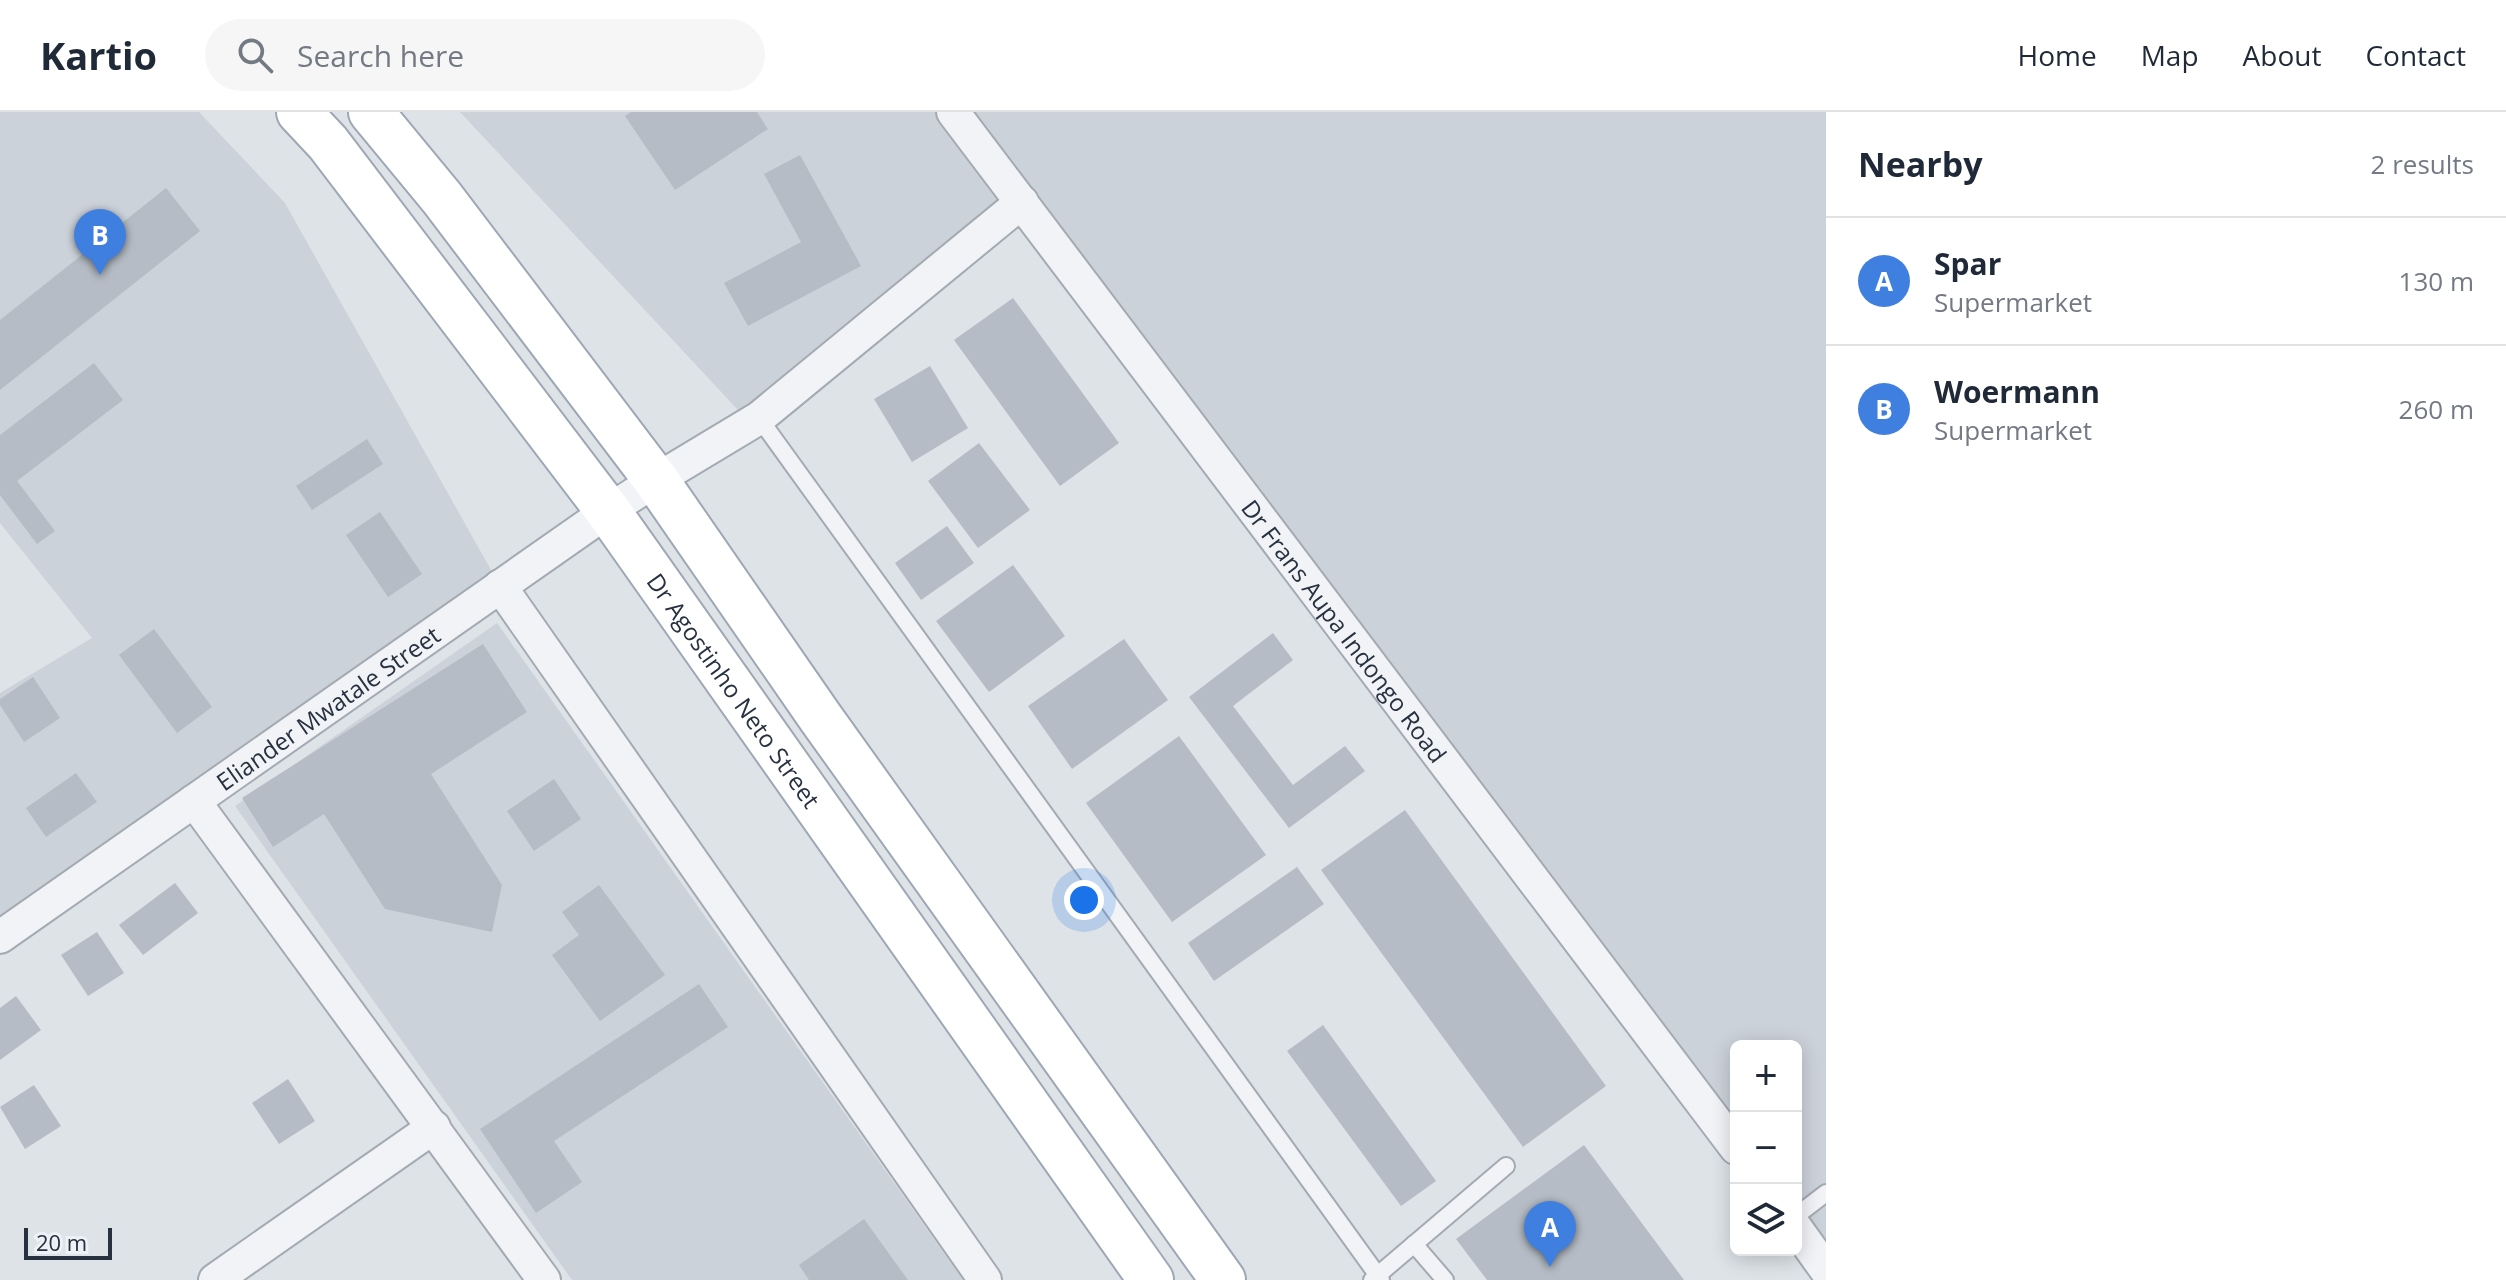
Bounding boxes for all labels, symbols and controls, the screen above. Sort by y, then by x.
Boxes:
search box [205,19,765,91]
text: Kartio [40,29,157,81]
icon: search [233,33,277,77]
text: Search here [297,35,464,76]
text: Home [2018,36,2097,74]
text: Map [2141,36,2199,74]
text: About [2243,36,2321,74]
text: Contact [2365,36,2466,74]
text: Nearby [1858,141,1983,187]
text: 2 results [2371,146,2474,182]
pin: B [74,209,126,275]
text: Spar [1934,243,2001,284]
text: A [1875,263,1893,299]
text: 130 m [2399,263,2474,299]
text: Supermarket [1934,284,2092,320]
text: Woermann [1934,371,2100,412]
text: B [1875,391,1893,427]
text: 260 m [2399,391,2474,427]
text: Supermarket [1934,412,2092,448]
street label: Dr Frans Aupa Indongo Road [1235,492,1455,769]
street label: Dr Agostinho Neto Street [640,566,829,814]
street label: Eliander Mwatale Street [209,618,446,797]
your location [1064,880,1104,920]
map controls [1730,1040,1802,1256]
button: + [1730,1040,1802,1112]
button: − [1730,1112,1802,1184]
button: layers [1730,1184,1802,1256]
pin: A [1524,1201,1576,1267]
scale bar [24,1224,112,1260]
text: 20 m [36,1227,87,1257]

